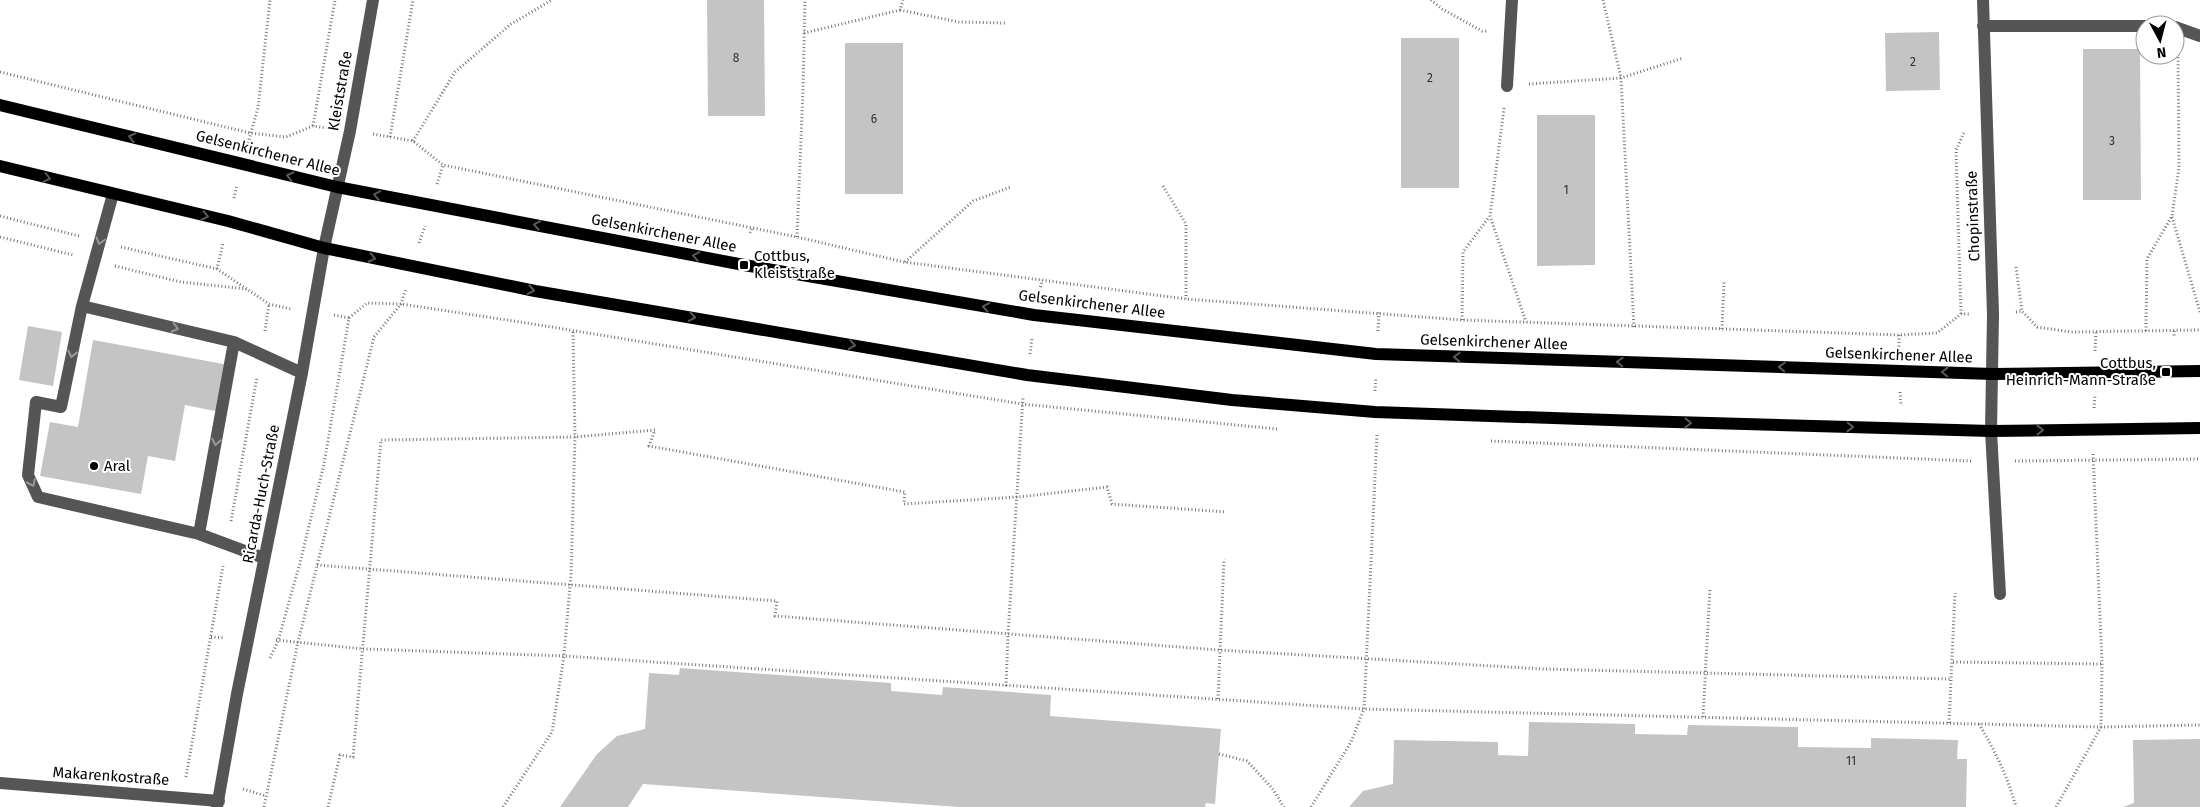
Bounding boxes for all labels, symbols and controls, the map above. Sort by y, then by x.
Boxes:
north arrow [2135,15,2185,65]
text: N [2156,43,2167,61]
street label: Kleiststraße [324,50,356,132]
house number: 8 [733,51,740,65]
house number: 2 [1910,55,1916,69]
house number: 2 [1427,71,1433,85]
house number: 6 [871,112,877,126]
street label: Gelsenkirchener Allee [194,126,342,180]
one-way arrow [128,132,137,143]
house number: 3 [2109,134,2115,148]
street label: Chopinstraße [1962,170,1984,262]
one-way arrow [286,171,294,181]
one-way arrow [43,172,52,183]
house number: 1 [1563,183,1569,197]
one-way arrow [373,190,382,201]
one-way arrow [201,210,210,221]
street label: Gelsenkirchener Allee [590,210,738,256]
one-way arrow [532,221,541,231]
one-way arrow [95,236,105,244]
place label: Cottbus, Kleiststraße [754,247,835,282]
one-way arrow [692,251,701,261]
one-way arrow [368,252,377,263]
marker: Cottbus, Kleiststraße [738,259,750,271]
one-way arrow [527,284,536,294]
street label: Gelsenkirchener Allee [1018,286,1166,322]
one-way arrow [982,302,991,312]
one-way arrow [687,312,696,322]
one-way arrow [170,322,179,333]
street label: Gelsenkirchener Allee [1420,330,1568,354]
one-way arrow [847,339,856,349]
street label: Gelsenkirchener Allee [1825,343,1973,367]
one-way arrow [67,349,78,358]
one-way arrow [1453,351,1461,362]
place label: Cottbus, Heinrich-Mann-Straße [2006,354,2156,389]
one-way arrow [1616,357,1624,367]
one-way arrow [1778,362,1786,373]
marker: Cottbus, Heinrich-Mann-Straße [2160,366,2172,378]
one-way arrow [1940,367,1948,378]
one-way arrow [1684,417,1692,428]
one-way arrow [1846,421,1854,432]
street label: Ricarda-Huch-Straße [239,423,283,565]
one-way arrow [2036,425,2044,435]
one-way arrow [211,438,221,447]
place label: Aral [104,457,131,475]
marker: Aral [88,460,100,472]
one-way arrow [26,478,36,487]
house number: 11 [1846,754,1856,768]
street label: Makarenkostraße [52,763,170,789]

